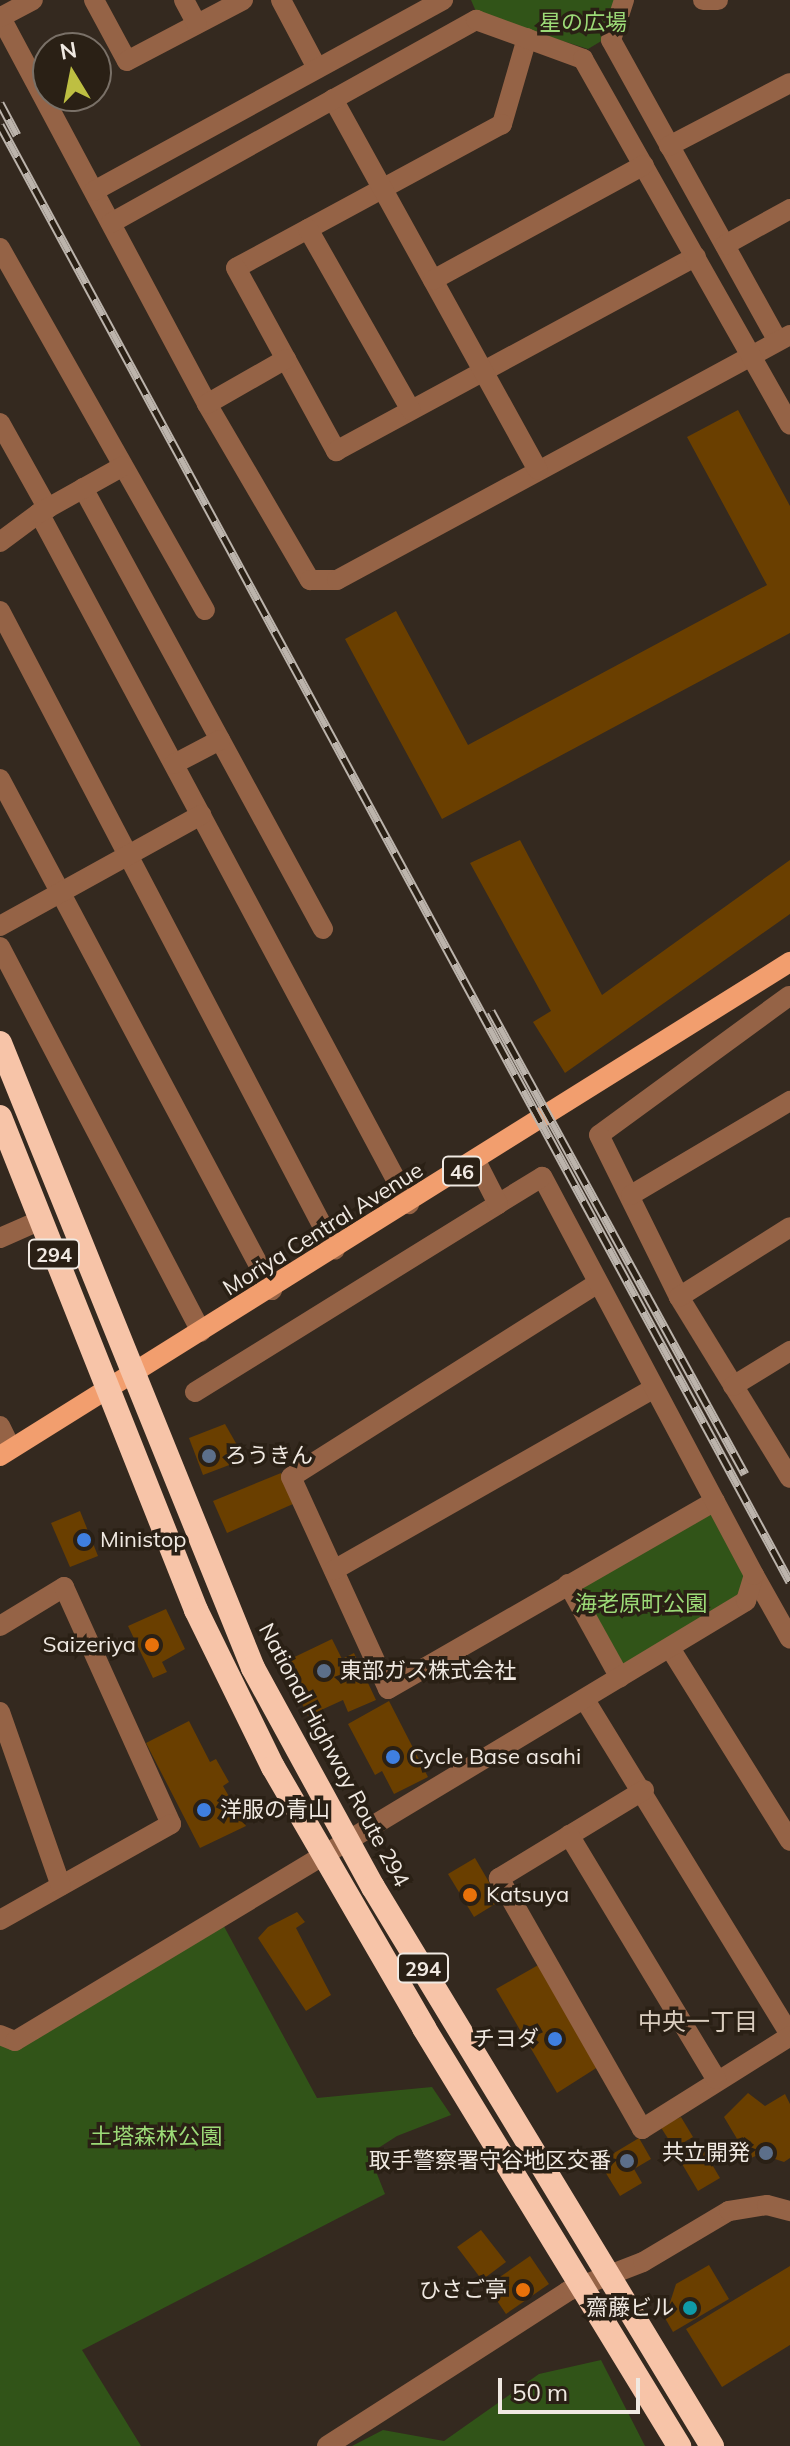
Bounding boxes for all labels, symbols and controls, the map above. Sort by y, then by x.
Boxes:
park label: 星の広場 [539,10,627,36]
north arrow [32,32,112,112]
text: N [58,35,79,66]
road number: 46 [442,1155,482,1187]
street label: Moriya Central Avenue [218,1157,428,1301]
road number: 294 [28,1238,80,1270]
place label: ろうきん [225,1443,313,1469]
marker: ろうきん [200,1447,218,1465]
place label: Ministop [100,1527,186,1553]
marker: Ministop [75,1531,93,1549]
park label: 海老原町公園 [575,1591,707,1617]
street label: National Highway Route 294 [253,1619,415,1891]
place label: Saizeriya [43,1632,136,1658]
marker: Saizeriya [143,1636,161,1654]
place label: 東部ガス株式会社 [340,1658,516,1684]
marker: 東部ガス株式会社 [315,1662,333,1680]
place label: Cycle Base asahi [409,1744,581,1770]
marker: Cycle Base asahi [384,1748,402,1766]
place label: 洋服の青山 [220,1797,330,1823]
marker: 洋服の青山 [195,1801,213,1819]
place label: Katsuya [486,1882,569,1908]
marker: Katsuya [461,1886,479,1904]
road number: 294 [397,1952,449,1984]
district label: 中央一丁目 [638,2008,758,2036]
place label: チヨダ [473,2026,539,2052]
marker: チヨダ [546,2030,564,2048]
park label: 土塔森林公園 [90,2124,222,2150]
place label: 共立開発 [662,2140,750,2166]
marker: 共立開発 [757,2144,775,2162]
place label: 取手警察署守谷地区交番 [369,2148,611,2174]
marker: 取手警察署守谷地区交番 [618,2152,636,2170]
place label: ひさご亭 [419,2277,507,2303]
marker: ひさご亭 [514,2281,532,2299]
place label: 齋藤ビル [586,2295,674,2321]
marker: 齋藤ビル [681,2299,699,2317]
scale bar [502,2362,644,2412]
text: 50 m [512,2377,568,2407]

